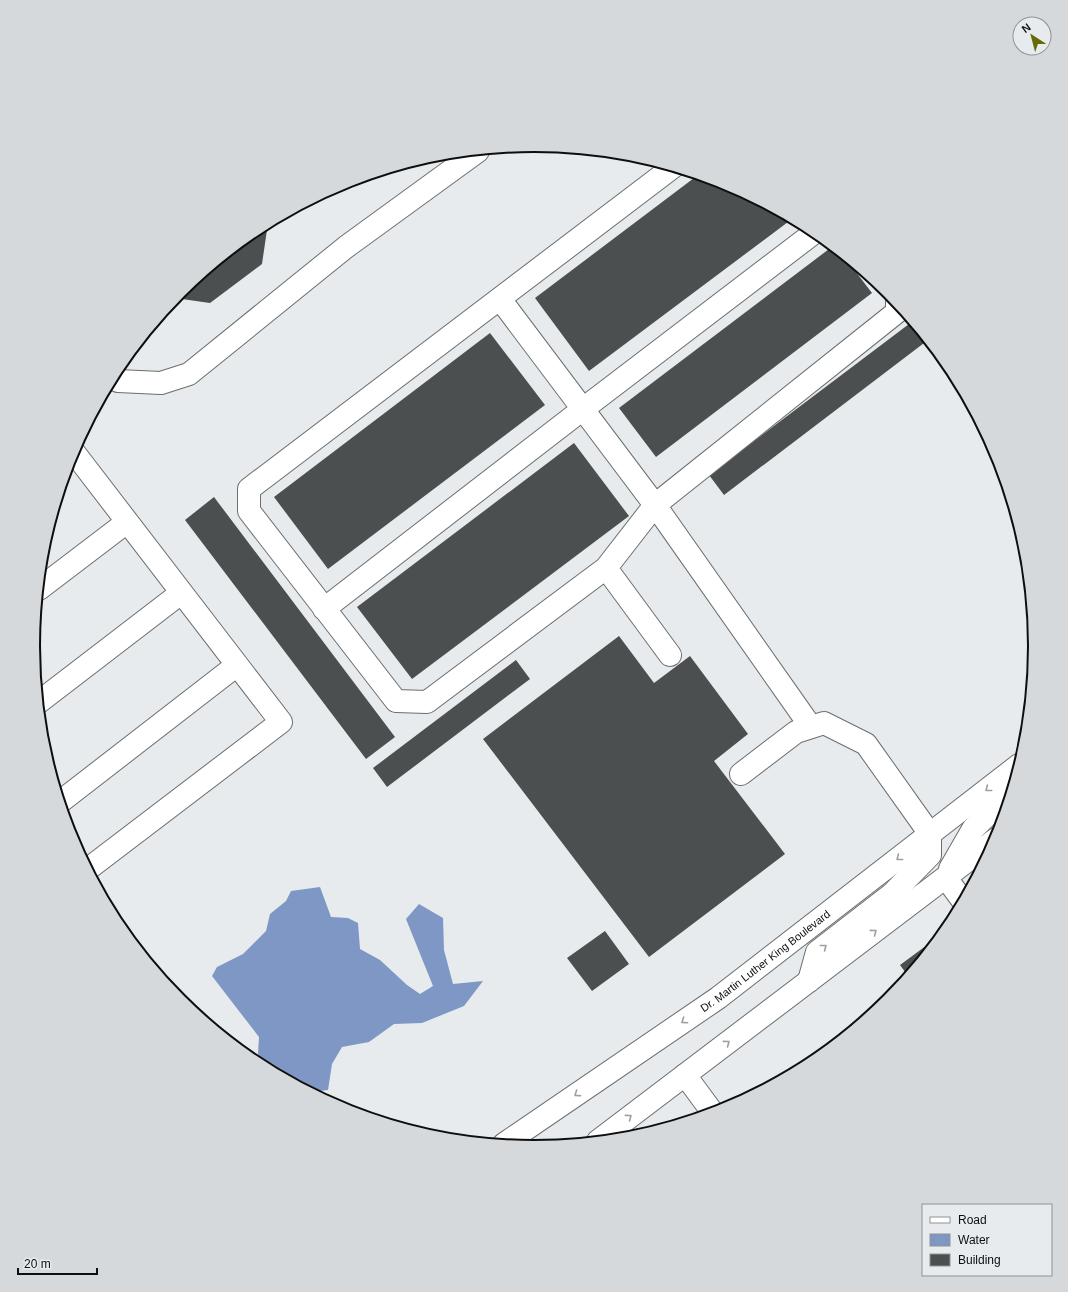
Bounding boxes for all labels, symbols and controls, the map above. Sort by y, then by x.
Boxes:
north arrow [1012,16,1052,56]
text: N [1019,21,1033,35]
one-way arrow [985,785,992,792]
one-way arrow [897,853,904,860]
street label: Dr. Martin Luther King Boulevard [698,908,832,1014]
one-way arrow [869,930,876,937]
one-way arrow [820,944,827,951]
one-way arrow [681,1016,688,1024]
one-way arrow [723,1041,730,1048]
one-way arrow [574,1089,581,1096]
one-way arrow [624,1115,631,1122]
legend [922,1204,1052,1276]
text: Road [958,1213,987,1227]
text: Water [958,1233,990,1247]
scale bar [18,1250,97,1276]
text: Building [958,1253,1001,1267]
text: 20 m [24,1257,51,1271]

